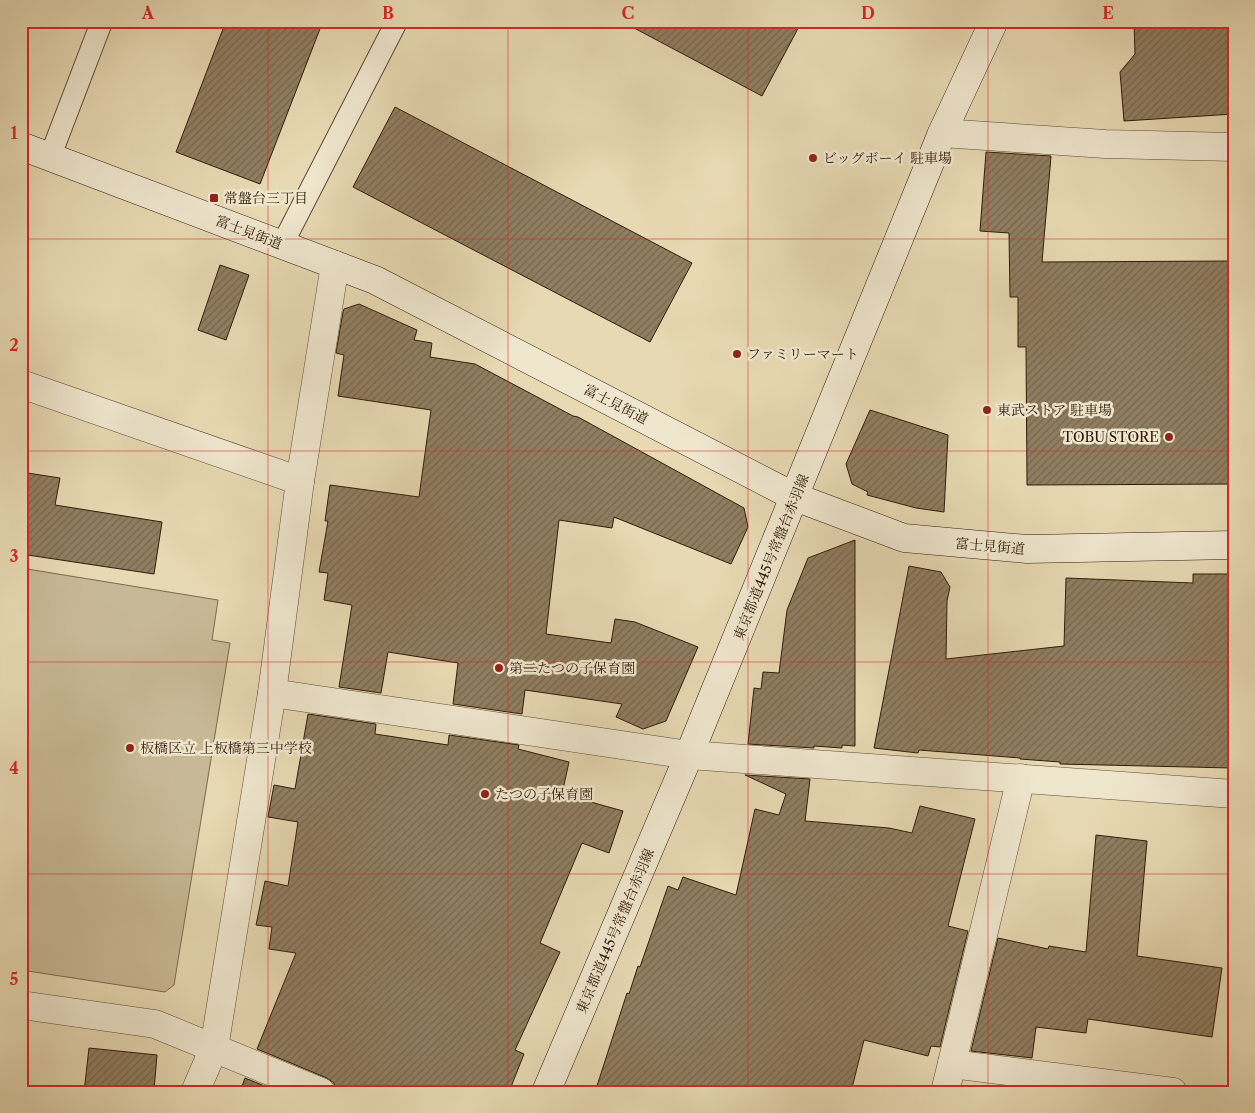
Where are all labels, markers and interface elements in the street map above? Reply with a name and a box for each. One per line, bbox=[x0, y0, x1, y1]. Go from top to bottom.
text: A bbox=[141, 3, 155, 23]
text: B bbox=[382, 3, 394, 23]
text: C bbox=[622, 3, 634, 23]
text: D bbox=[861, 3, 875, 23]
text: E bbox=[1102, 3, 1114, 23]
text: 1 bbox=[10, 123, 18, 143]
place label: ビッグボーイ 駐車場 bbox=[823, 149, 952, 167]
marker: ビッグボーイ 駐車場 bbox=[807, 152, 819, 164]
place label: 常盤台三丁目 bbox=[224, 189, 308, 207]
marker: 常盤台三丁目 bbox=[208, 192, 220, 204]
street label: 富士見街道 bbox=[213, 211, 285, 253]
text: 2 bbox=[9, 335, 19, 355]
place label: ファミリーマート bbox=[747, 345, 859, 363]
marker: ファミリーマート bbox=[731, 348, 743, 360]
street label: 富士見街道 bbox=[581, 380, 651, 428]
place label: 東武ストア 駐車場 bbox=[997, 401, 1112, 419]
marker: 東武ストア 駐車場 bbox=[981, 404, 993, 416]
place label: TOBU STORE bbox=[1063, 428, 1159, 446]
marker: TOBU STORE bbox=[1163, 431, 1175, 443]
street label: 東京都道445号常盤台赤羽線 bbox=[729, 471, 813, 643]
street label: 富士見街道 bbox=[954, 534, 1026, 558]
text: 3 bbox=[9, 546, 19, 566]
place label: 第二たつの子保育園 bbox=[509, 659, 635, 677]
marker: 第二たつの子保育園 bbox=[493, 662, 505, 674]
place label: 板橋区立 上板橋第三中学校 bbox=[140, 739, 312, 757]
marker: 板橋区立 上板橋第三中学校 bbox=[124, 742, 136, 754]
text: 4 bbox=[9, 758, 19, 778]
place label: たつの子保育園 bbox=[495, 785, 593, 803]
marker: たつの子保育園 bbox=[479, 788, 491, 800]
street label: 東京都道445号常盤台赤羽線 bbox=[572, 846, 658, 1016]
text: 5 bbox=[10, 969, 19, 989]

